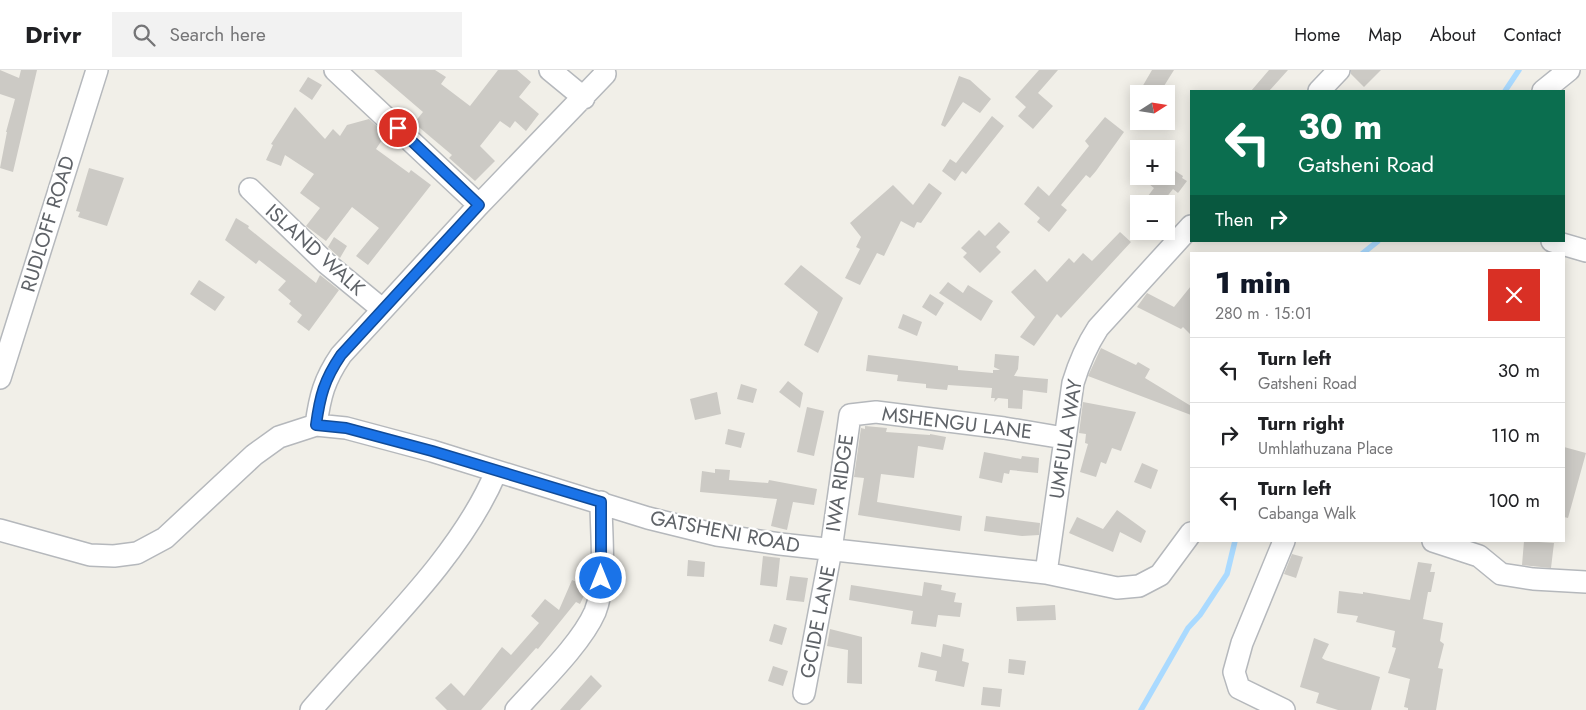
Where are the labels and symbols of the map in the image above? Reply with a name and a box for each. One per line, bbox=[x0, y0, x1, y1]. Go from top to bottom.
north arrow bbox=[1130, 85, 1175, 130]
pin bbox=[377, 107, 419, 149]
street label: RUDLOFF ROAD bbox=[14, 152, 82, 296]
street label: ISLAND WALK bbox=[259, 197, 372, 303]
street label: UMFULA WAY bbox=[1042, 376, 1090, 501]
street label: MSHENGU LANE bbox=[880, 399, 1034, 447]
street label: IWA RIDGE bbox=[819, 432, 861, 534]
street label: GATSHENI ROAD bbox=[648, 503, 802, 561]
position arrow bbox=[574, 551, 626, 603]
street label: GCIDE LANE bbox=[793, 563, 843, 681]

